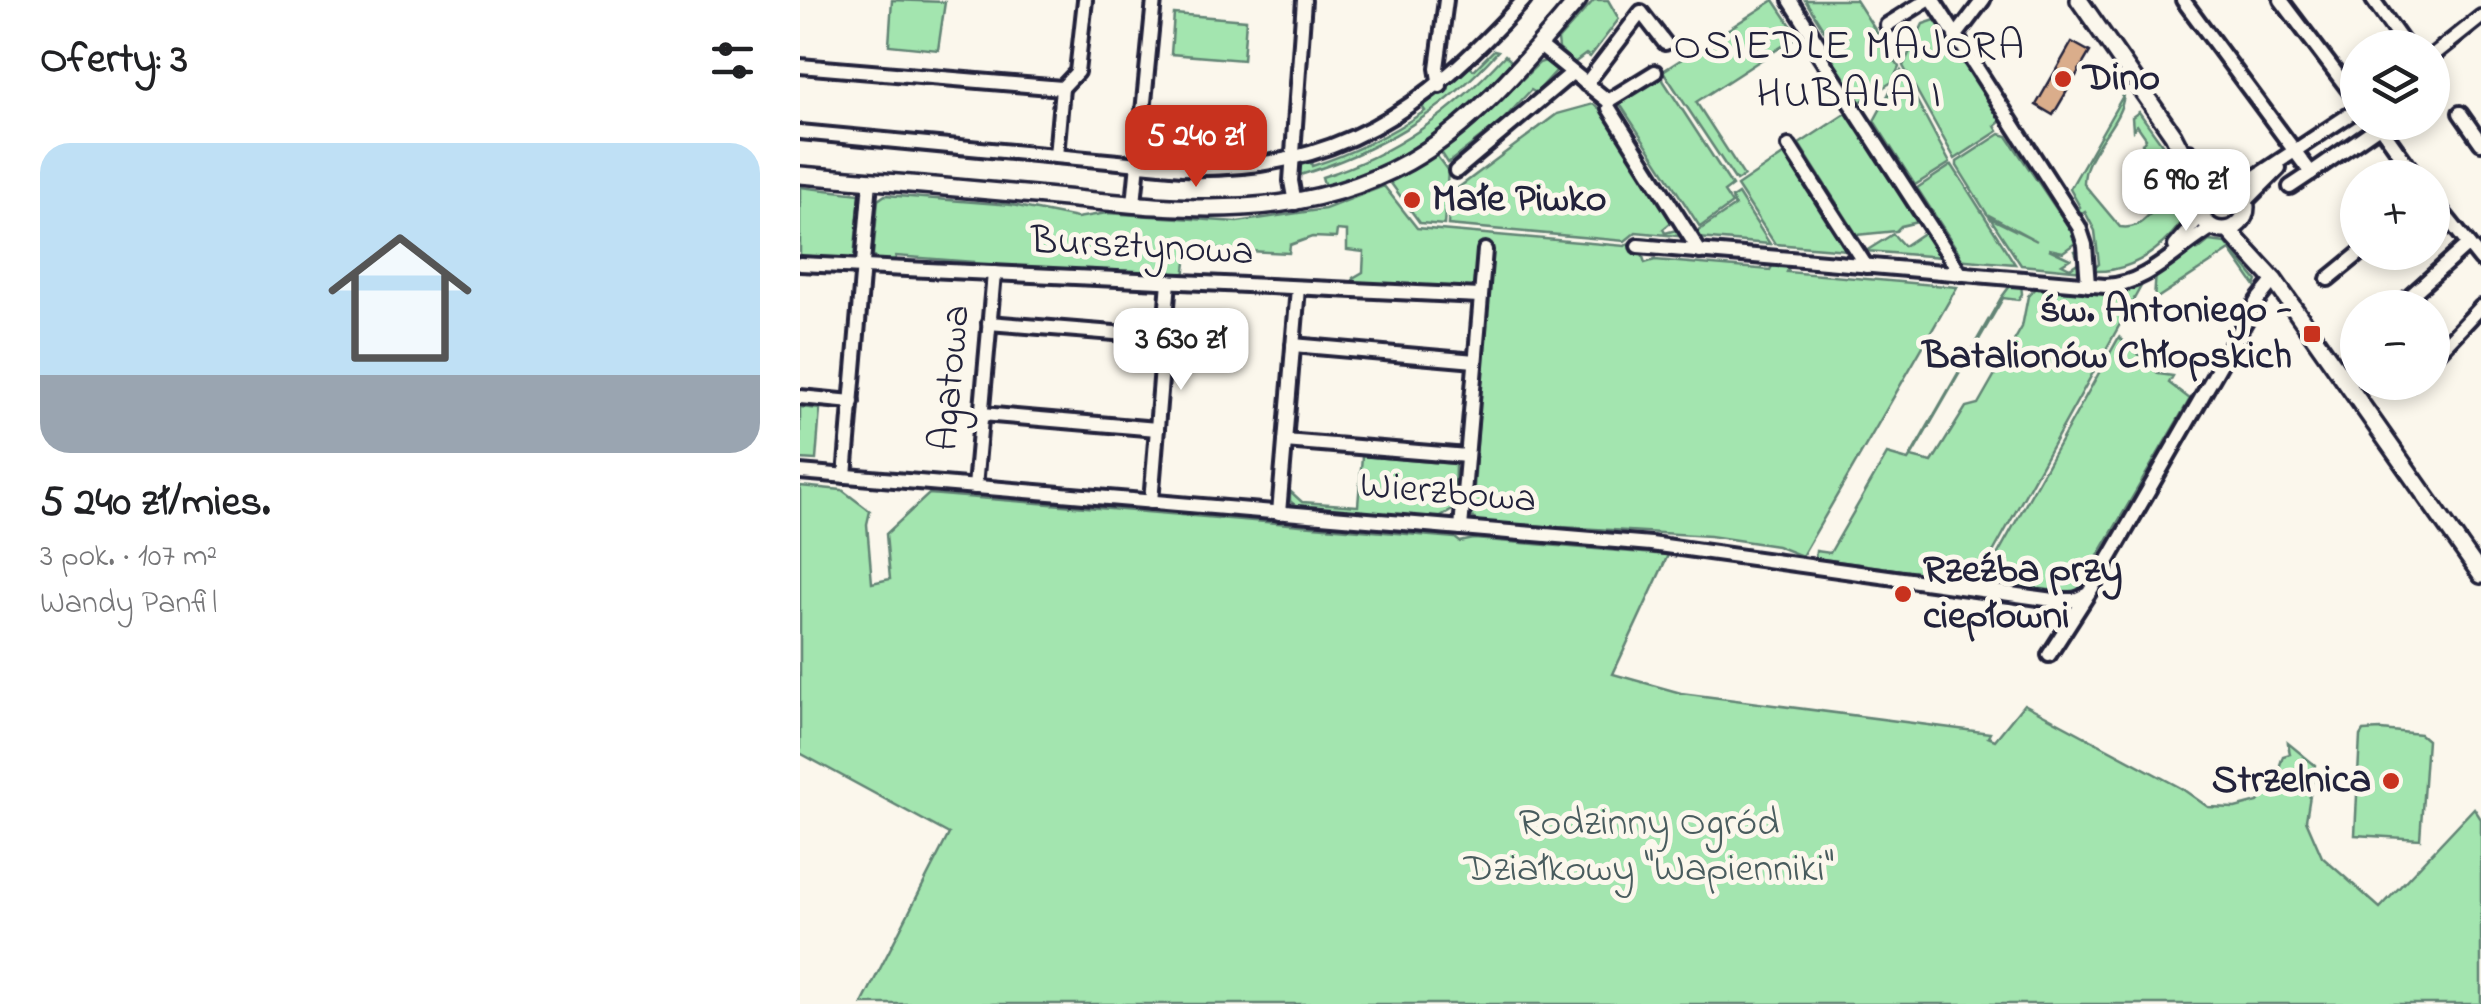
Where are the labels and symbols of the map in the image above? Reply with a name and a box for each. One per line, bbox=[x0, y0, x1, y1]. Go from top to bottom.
district label: OSIEDLE MAJORA HUBALA I bbox=[1673, 17, 2027, 126]
place label: Dino bbox=[2081, 50, 2160, 109]
marker: Dino bbox=[2052, 68, 2074, 90]
pin: 5 240 zł bbox=[1093, 105, 1299, 190]
pin: 6 990 zł bbox=[2083, 149, 2289, 234]
place label: Małe Piwko bbox=[1432, 171, 1607, 230]
marker: Małe Piwko bbox=[1401, 189, 1423, 211]
street label: Bursztynowa bbox=[1028, 213, 1255, 283]
place label: św. Antoniego - Batalionów Chłopskich bbox=[1921, 282, 2292, 387]
street label: Agatowa bbox=[916, 303, 988, 453]
pin: 3 630 zł bbox=[1078, 308, 1284, 393]
marker: św. Antoniego - Batalionów Chłopskich bbox=[2301, 323, 2323, 345]
street label: Wierzbowa bbox=[1357, 457, 1539, 531]
place label: Rzeźba przy ciepłowni bbox=[1923, 542, 2122, 647]
marker: Rzeźba przy ciepłowni bbox=[1892, 583, 1914, 605]
place label: Strzelnica bbox=[2212, 752, 2371, 811]
marker: Strzelnica bbox=[2380, 770, 2402, 792]
park label: Rodzinny Ogród Działkowy "Wapienniki" bbox=[1463, 795, 1834, 900]

